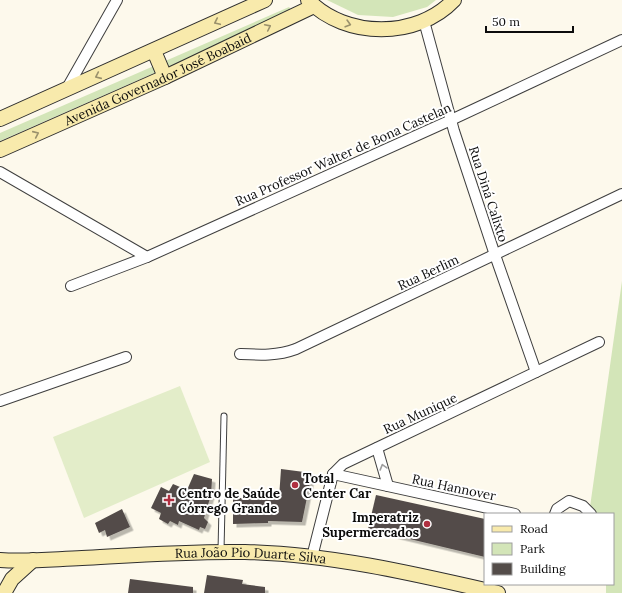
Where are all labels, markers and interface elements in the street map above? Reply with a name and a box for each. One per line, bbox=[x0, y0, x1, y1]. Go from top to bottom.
scale bar bbox=[486, 8, 573, 34]
text: 50 m bbox=[492, 14, 520, 29]
one-way arrow bbox=[213, 17, 221, 25]
one-way arrow bbox=[344, 19, 351, 28]
one-way arrow bbox=[264, 24, 272, 32]
street label: Avenida Governador José Boabaid bbox=[61, 29, 254, 130]
one-way arrow bbox=[95, 71, 102, 79]
street label: Rua Professor Walter de Bona Castelan bbox=[232, 99, 454, 210]
one-way arrow bbox=[31, 131, 39, 139]
street label: Rua Diná Calixto bbox=[465, 144, 512, 245]
street label: Rua Berlim bbox=[395, 251, 462, 294]
street label: Rua Munique bbox=[381, 389, 460, 438]
one-way arrow bbox=[379, 464, 388, 471]
place label: Total Center Car bbox=[303, 470, 372, 502]
street label: Rua Hannover bbox=[410, 470, 498, 505]
marker: Total Center Car bbox=[290, 480, 300, 490]
place label: Centro de Saúde Córrego Grande bbox=[178, 485, 280, 517]
marker: Centro de Saúde Córrego Grande bbox=[163, 494, 175, 506]
place label: Imperatriz Supermercados bbox=[322, 509, 419, 541]
legend bbox=[484, 513, 614, 585]
marker: Imperatriz Supermercados bbox=[422, 519, 432, 529]
text: Road bbox=[520, 521, 548, 536]
text: Park bbox=[520, 541, 546, 556]
street label: Rua João Pio Duarte Silva bbox=[175, 544, 328, 568]
text: Building bbox=[520, 561, 566, 576]

